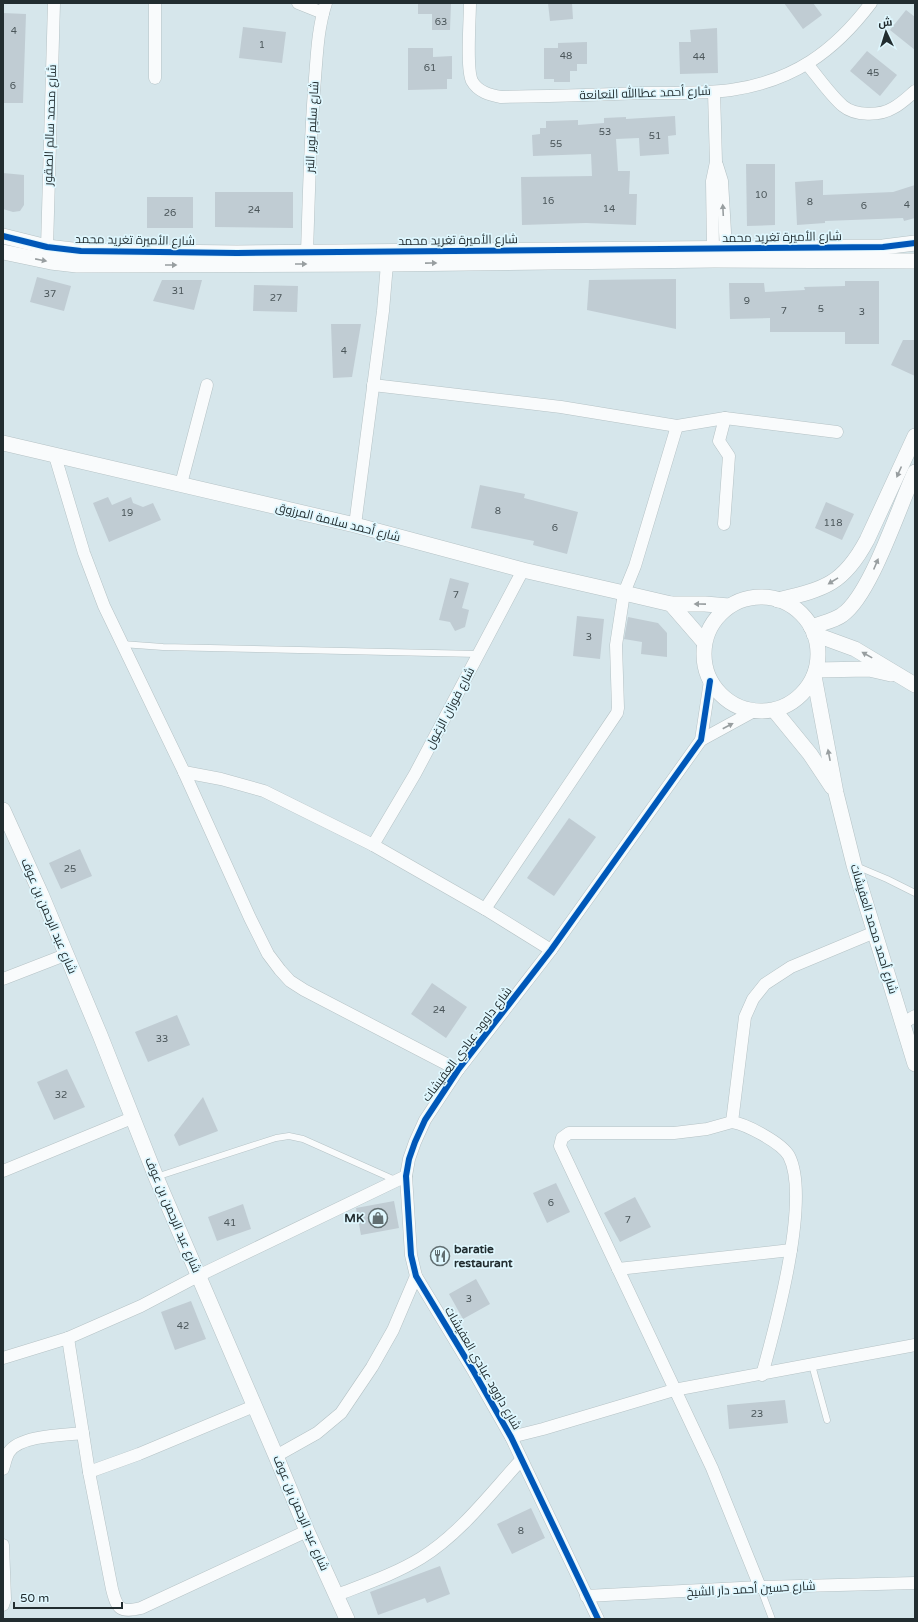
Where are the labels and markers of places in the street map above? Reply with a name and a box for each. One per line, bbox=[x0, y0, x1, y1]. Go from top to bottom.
shop icon: MK bbox=[367, 1207, 389, 1229]
place label: MK bbox=[344, 1211, 364, 1225]
place label: baratie restaurant bbox=[454, 1242, 513, 1270]
restaurant icon: baratie restaurant bbox=[429, 1245, 451, 1267]

